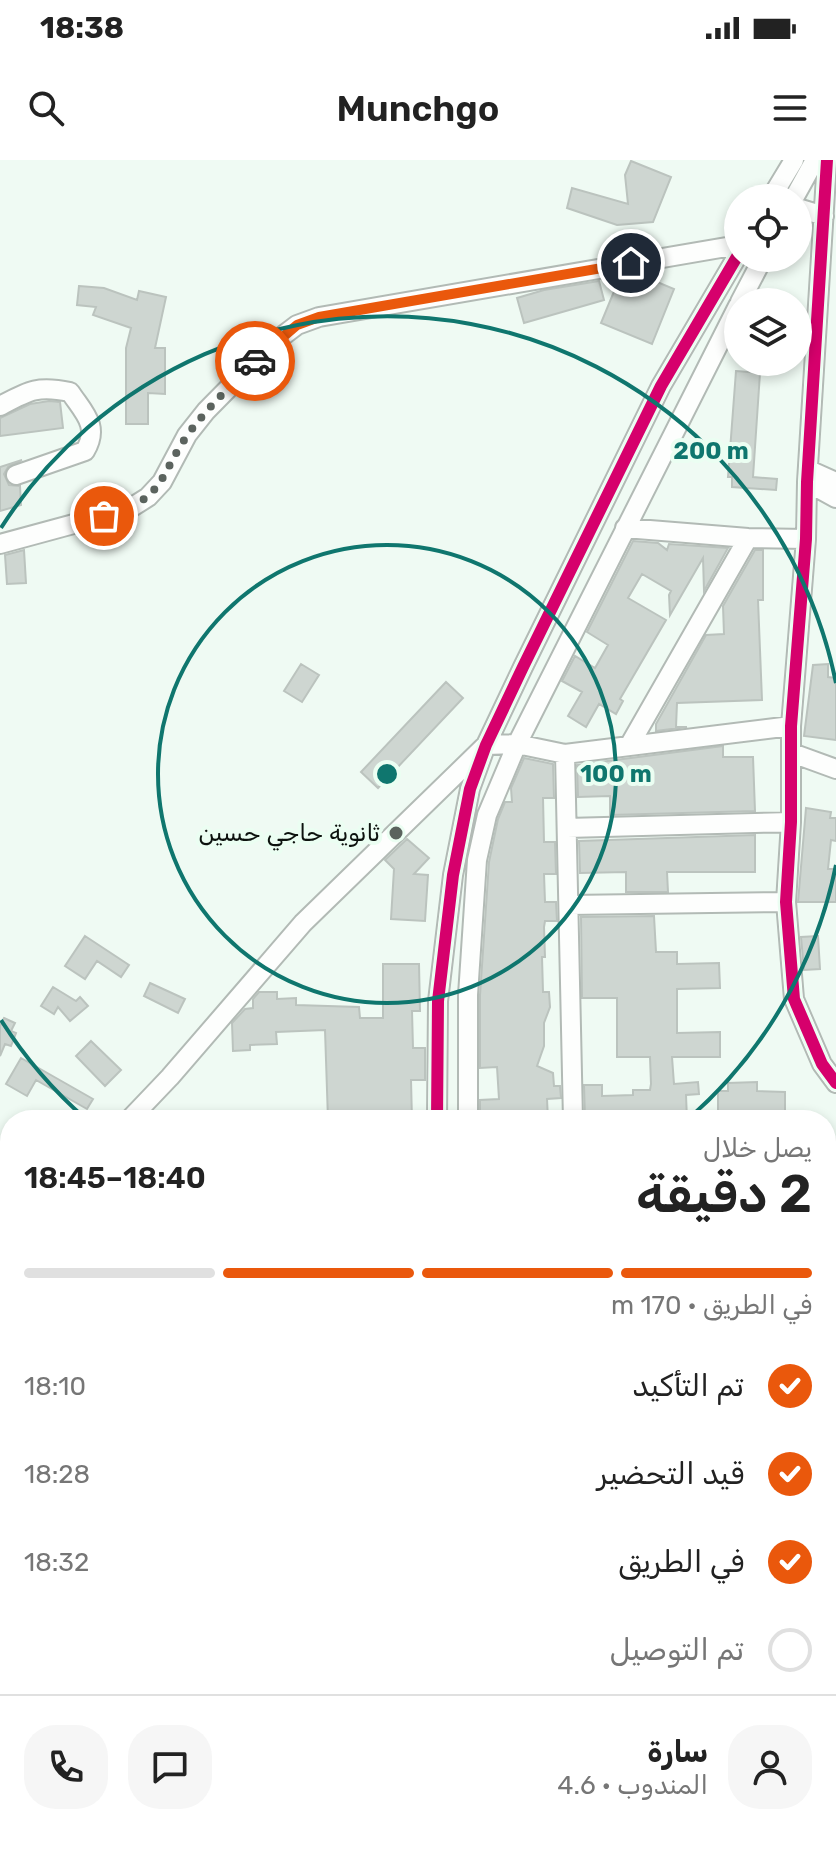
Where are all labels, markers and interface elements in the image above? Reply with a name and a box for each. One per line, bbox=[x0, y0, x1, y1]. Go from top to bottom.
text: 18:38 bbox=[40, 10, 124, 46]
icon: search bbox=[24, 86, 68, 130]
icon: menu bbox=[768, 86, 812, 130]
text: Munchgo bbox=[337, 87, 500, 130]
map controls bbox=[724, 184, 812, 376]
button: locate bbox=[724, 184, 812, 272]
pin bbox=[597, 229, 665, 297]
icon: home bbox=[609, 241, 653, 285]
button: layers bbox=[724, 288, 812, 376]
courier bbox=[215, 321, 295, 401]
icon: car bbox=[233, 339, 277, 383]
text: 200 m bbox=[673, 437, 749, 465]
pin bbox=[70, 482, 138, 550]
icon: bag bbox=[82, 494, 126, 538]
centre of rings bbox=[373, 760, 401, 788]
text: 100 m bbox=[580, 760, 652, 788]
place label: ثانوية حاجي حسين bbox=[199, 819, 380, 851]
marker: ثانوية حاجي حسين bbox=[387, 824, 405, 842]
text: يصل خلال bbox=[703, 1133, 812, 1164]
text: 18:40–18:45 bbox=[24, 1160, 206, 1196]
text: 2 دقيقة bbox=[636, 1163, 812, 1225]
text: في الطريق · 170 m bbox=[611, 1290, 812, 1321]
icon: check bbox=[768, 1364, 812, 1408]
text: تم التأكيد bbox=[632, 1368, 744, 1404]
text: 18:10 bbox=[24, 1371, 86, 1402]
icon: check bbox=[768, 1452, 812, 1496]
text: قيد التحضير bbox=[597, 1456, 744, 1492]
text: 18:28 bbox=[24, 1459, 90, 1490]
icon: check bbox=[768, 1540, 812, 1584]
text: في الطريق bbox=[618, 1544, 744, 1580]
text: 18:32 bbox=[24, 1547, 89, 1578]
text: تم التوصيل bbox=[609, 1632, 744, 1668]
button: phone bbox=[24, 1725, 108, 1809]
button: chat bbox=[128, 1725, 212, 1809]
button: person bbox=[728, 1725, 812, 1809]
text: سارة bbox=[647, 1734, 708, 1770]
text: المندوب · 4.6 bbox=[557, 1770, 708, 1801]

